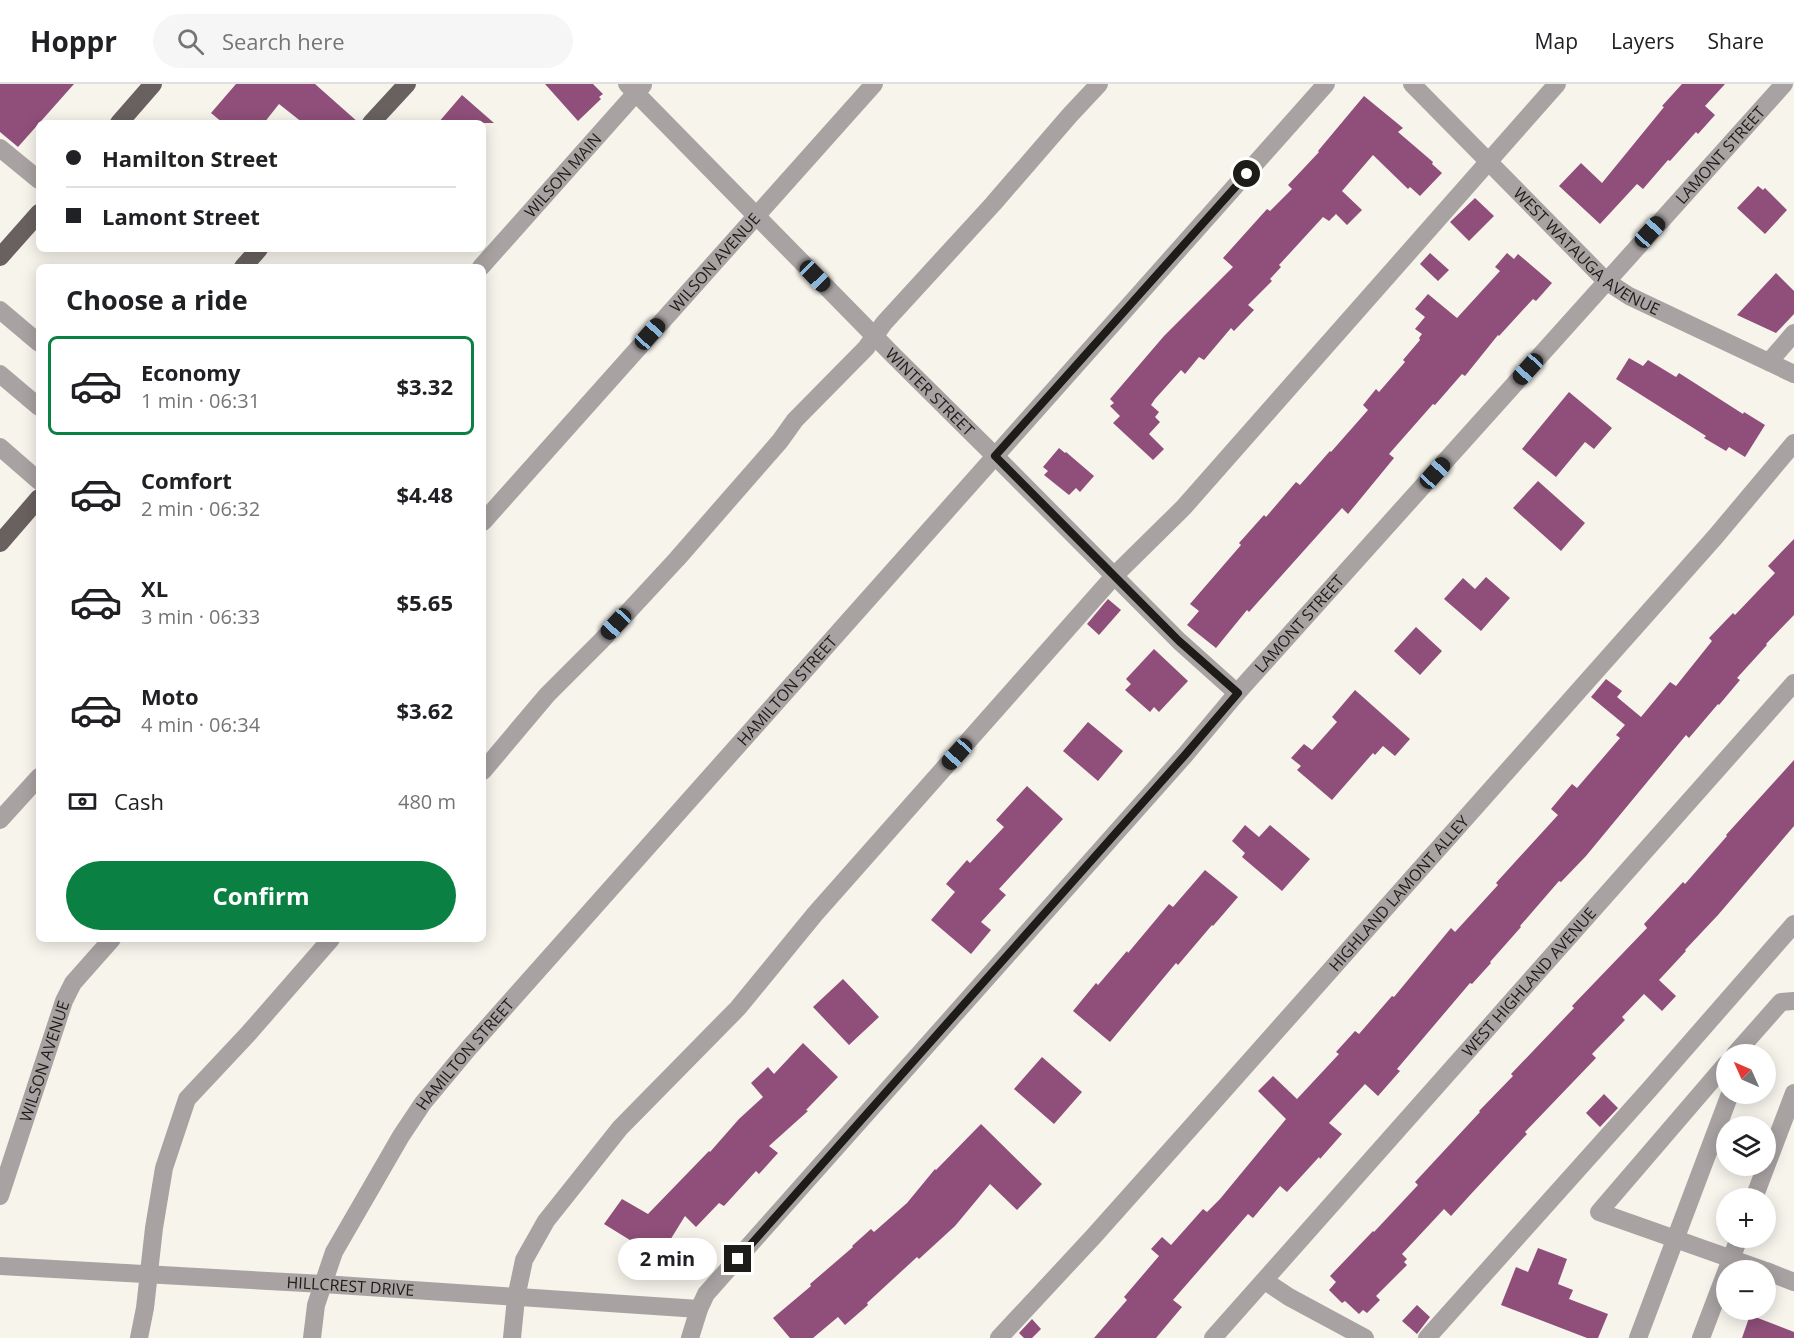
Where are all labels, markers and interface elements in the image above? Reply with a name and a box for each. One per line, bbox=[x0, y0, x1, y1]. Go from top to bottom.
search box bbox=[153, 14, 573, 68]
text: Hoppr bbox=[30, 22, 117, 60]
icon: search bbox=[174, 25, 207, 58]
text: Search here bbox=[222, 26, 345, 56]
text: Map bbox=[1535, 27, 1578, 55]
text: Layers bbox=[1611, 27, 1675, 55]
text: Share bbox=[1708, 27, 1764, 55]
street label: LAMONT STREET bbox=[1670, 101, 1770, 209]
street label: WILSON MAIN bbox=[519, 128, 606, 222]
text: Hamilton Street bbox=[102, 143, 278, 173]
route start bbox=[1233, 160, 1260, 187]
street label: WEST WATAUGA AVENUE bbox=[1509, 182, 1664, 320]
text: Lamont Street bbox=[102, 201, 260, 231]
street label: WILSON AVENUE bbox=[665, 208, 765, 317]
car bbox=[1631, 213, 1669, 251]
car bbox=[796, 257, 834, 295]
text: Choose a ride bbox=[66, 281, 248, 318]
car bbox=[631, 315, 669, 353]
street label: WINTER STREET bbox=[881, 343, 980, 441]
car bbox=[1509, 350, 1547, 388]
text: Economy bbox=[141, 357, 240, 387]
icon: car bbox=[69, 359, 123, 413]
text: $3.32 bbox=[396, 371, 453, 401]
text: 1 min · 06:31 bbox=[141, 387, 260, 414]
car bbox=[1416, 454, 1454, 492]
text: Comfort bbox=[141, 465, 232, 495]
icon: car bbox=[69, 467, 123, 521]
text: $4.48 bbox=[396, 479, 453, 509]
text: 2 min · 06:32 bbox=[141, 495, 260, 522]
street label: LAMONT STREET bbox=[1249, 570, 1349, 677]
text: XL bbox=[141, 573, 168, 603]
icon: car bbox=[69, 575, 123, 629]
text: $5.65 bbox=[396, 587, 453, 617]
text: 3 min · 06:33 bbox=[141, 603, 260, 630]
car bbox=[597, 605, 635, 643]
street label: HAMILTON STREET bbox=[732, 630, 842, 750]
text: Moto bbox=[141, 681, 199, 711]
icon: car bbox=[69, 683, 123, 737]
text: $3.62 bbox=[396, 695, 453, 725]
text: 4 min · 06:34 bbox=[141, 711, 260, 738]
car bbox=[938, 735, 976, 773]
icon: cash bbox=[66, 785, 99, 818]
text: Cash bbox=[114, 786, 164, 816]
text: 480 m bbox=[398, 788, 456, 815]
street label: HIGHLAND LAMONT ALLEY bbox=[1324, 811, 1474, 976]
button: Confirm bbox=[66, 861, 456, 930]
street label: WEST HIGHLAND AVENUE bbox=[1457, 903, 1601, 1061]
street label: HAMILTON STREET bbox=[410, 994, 519, 1114]
street label: WILSON AVENUE bbox=[14, 998, 74, 1124]
north arrow bbox=[1716, 1044, 1776, 1104]
map controls bbox=[1716, 1044, 1776, 1320]
button: layers bbox=[1716, 1116, 1776, 1176]
button: + bbox=[1716, 1188, 1776, 1248]
callout: 2 min bbox=[618, 1238, 717, 1280]
text: 2 min bbox=[640, 1245, 695, 1272]
route end bbox=[724, 1245, 751, 1272]
button: − bbox=[1716, 1260, 1776, 1320]
street label: HILLCREST DRIVE bbox=[286, 1271, 415, 1301]

